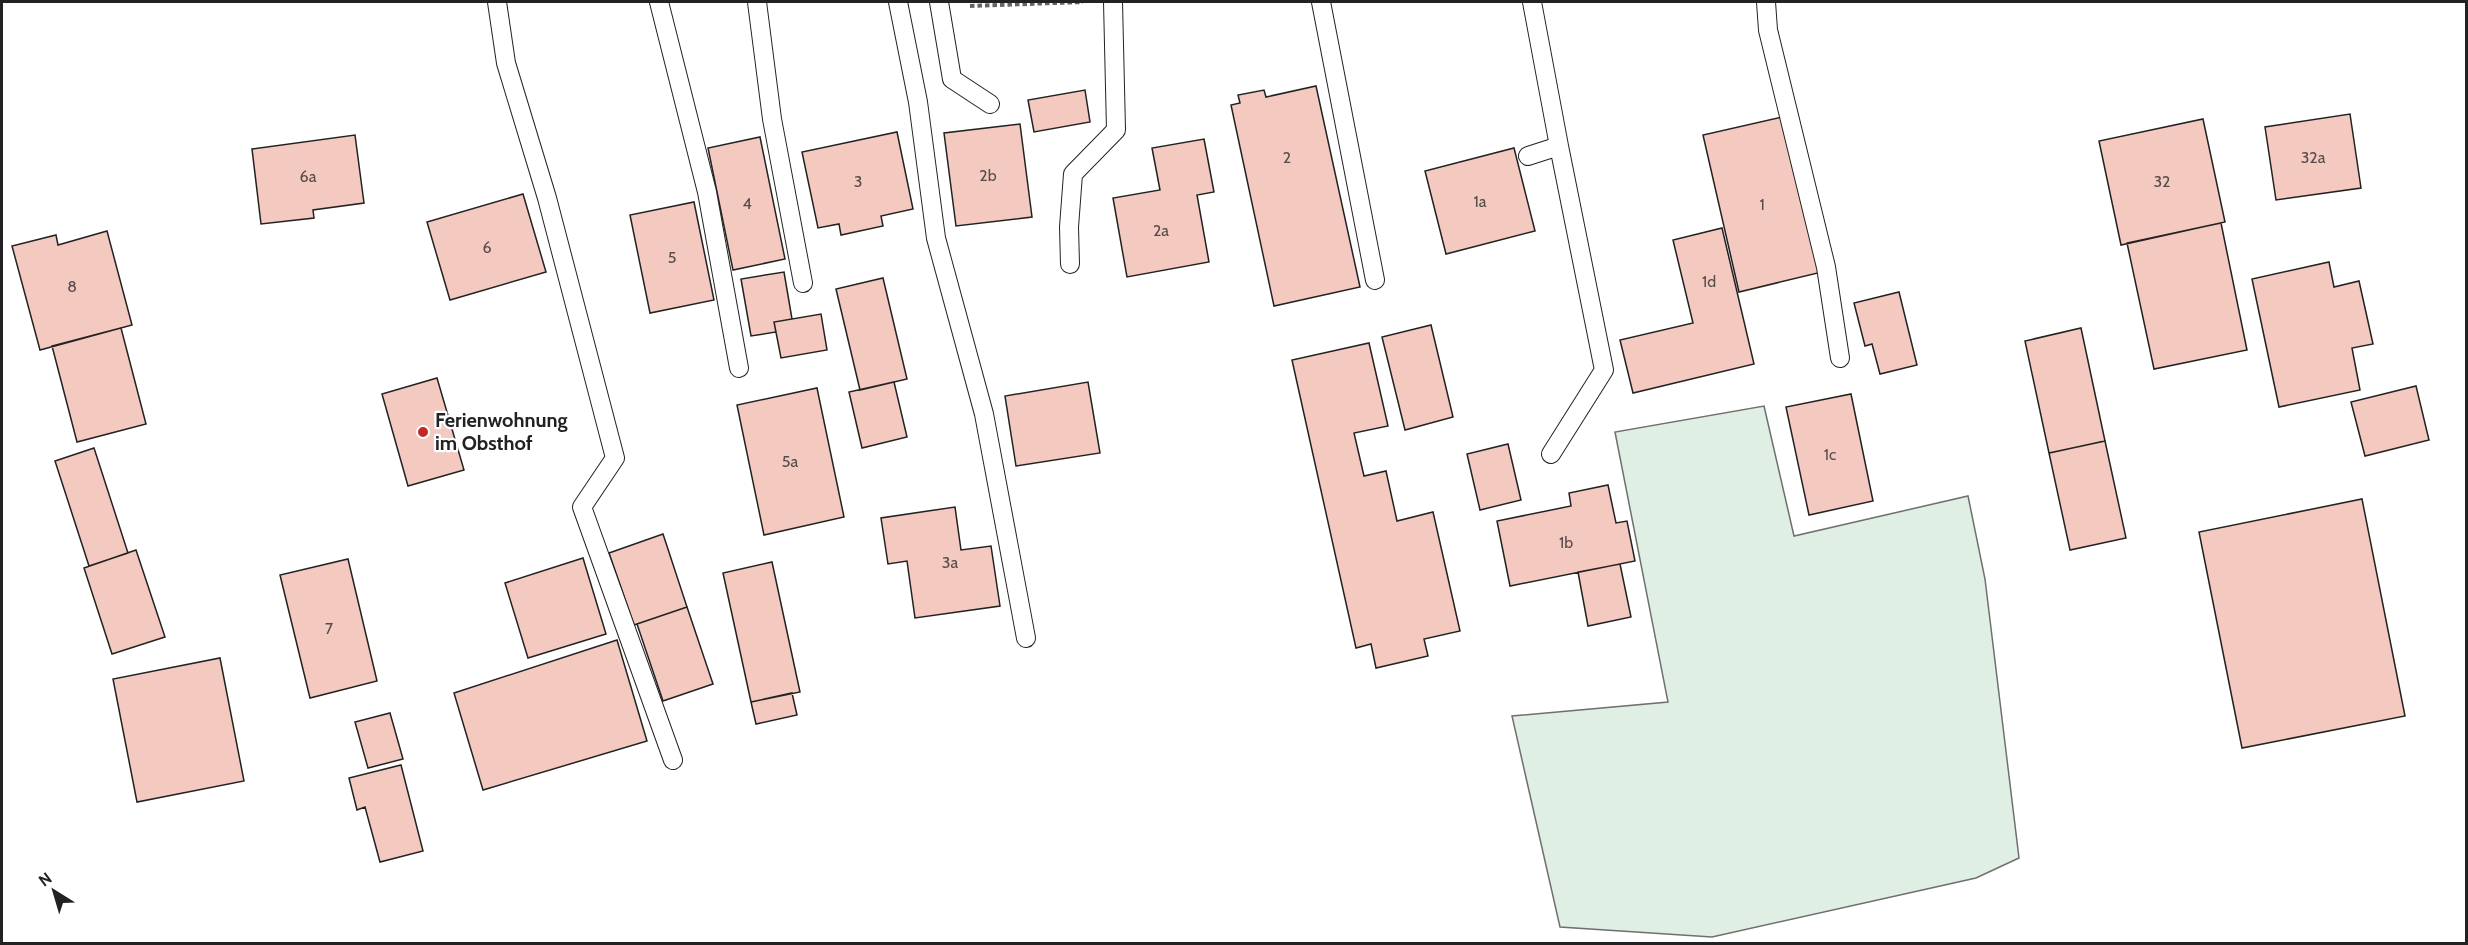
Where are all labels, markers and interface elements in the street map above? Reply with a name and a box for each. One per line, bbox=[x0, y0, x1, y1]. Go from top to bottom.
house number: 2 bbox=[1283, 148, 1291, 167]
house number: 32a bbox=[2301, 148, 2326, 167]
house number: 2b bbox=[979, 166, 997, 185]
house number: 6a bbox=[300, 167, 317, 186]
house number: 3 bbox=[854, 172, 862, 191]
house number: 32 bbox=[2153, 172, 2171, 191]
house number: 1a bbox=[1474, 192, 1487, 211]
house number: 4 bbox=[742, 194, 752, 213]
house number: 1 bbox=[1759, 195, 1765, 214]
house number: 2a bbox=[1153, 221, 1169, 240]
house number: 6 bbox=[482, 238, 492, 257]
house number: 5 bbox=[668, 248, 676, 267]
house number: 1d bbox=[1702, 272, 1716, 291]
house number: 8 bbox=[67, 277, 77, 296]
place label: Ferienwohnung im Obsthof bbox=[435, 408, 568, 455]
marker: Ferienwohnung im Obsthof bbox=[416, 425, 430, 439]
house number: 1c bbox=[1824, 445, 1836, 464]
house number: 5a bbox=[782, 452, 798, 471]
house number: 1b bbox=[1559, 533, 1573, 552]
house number: 3a bbox=[942, 553, 958, 572]
house number: 7 bbox=[325, 619, 333, 638]
north arrow bbox=[24, 861, 84, 921]
text: N bbox=[35, 868, 56, 890]

